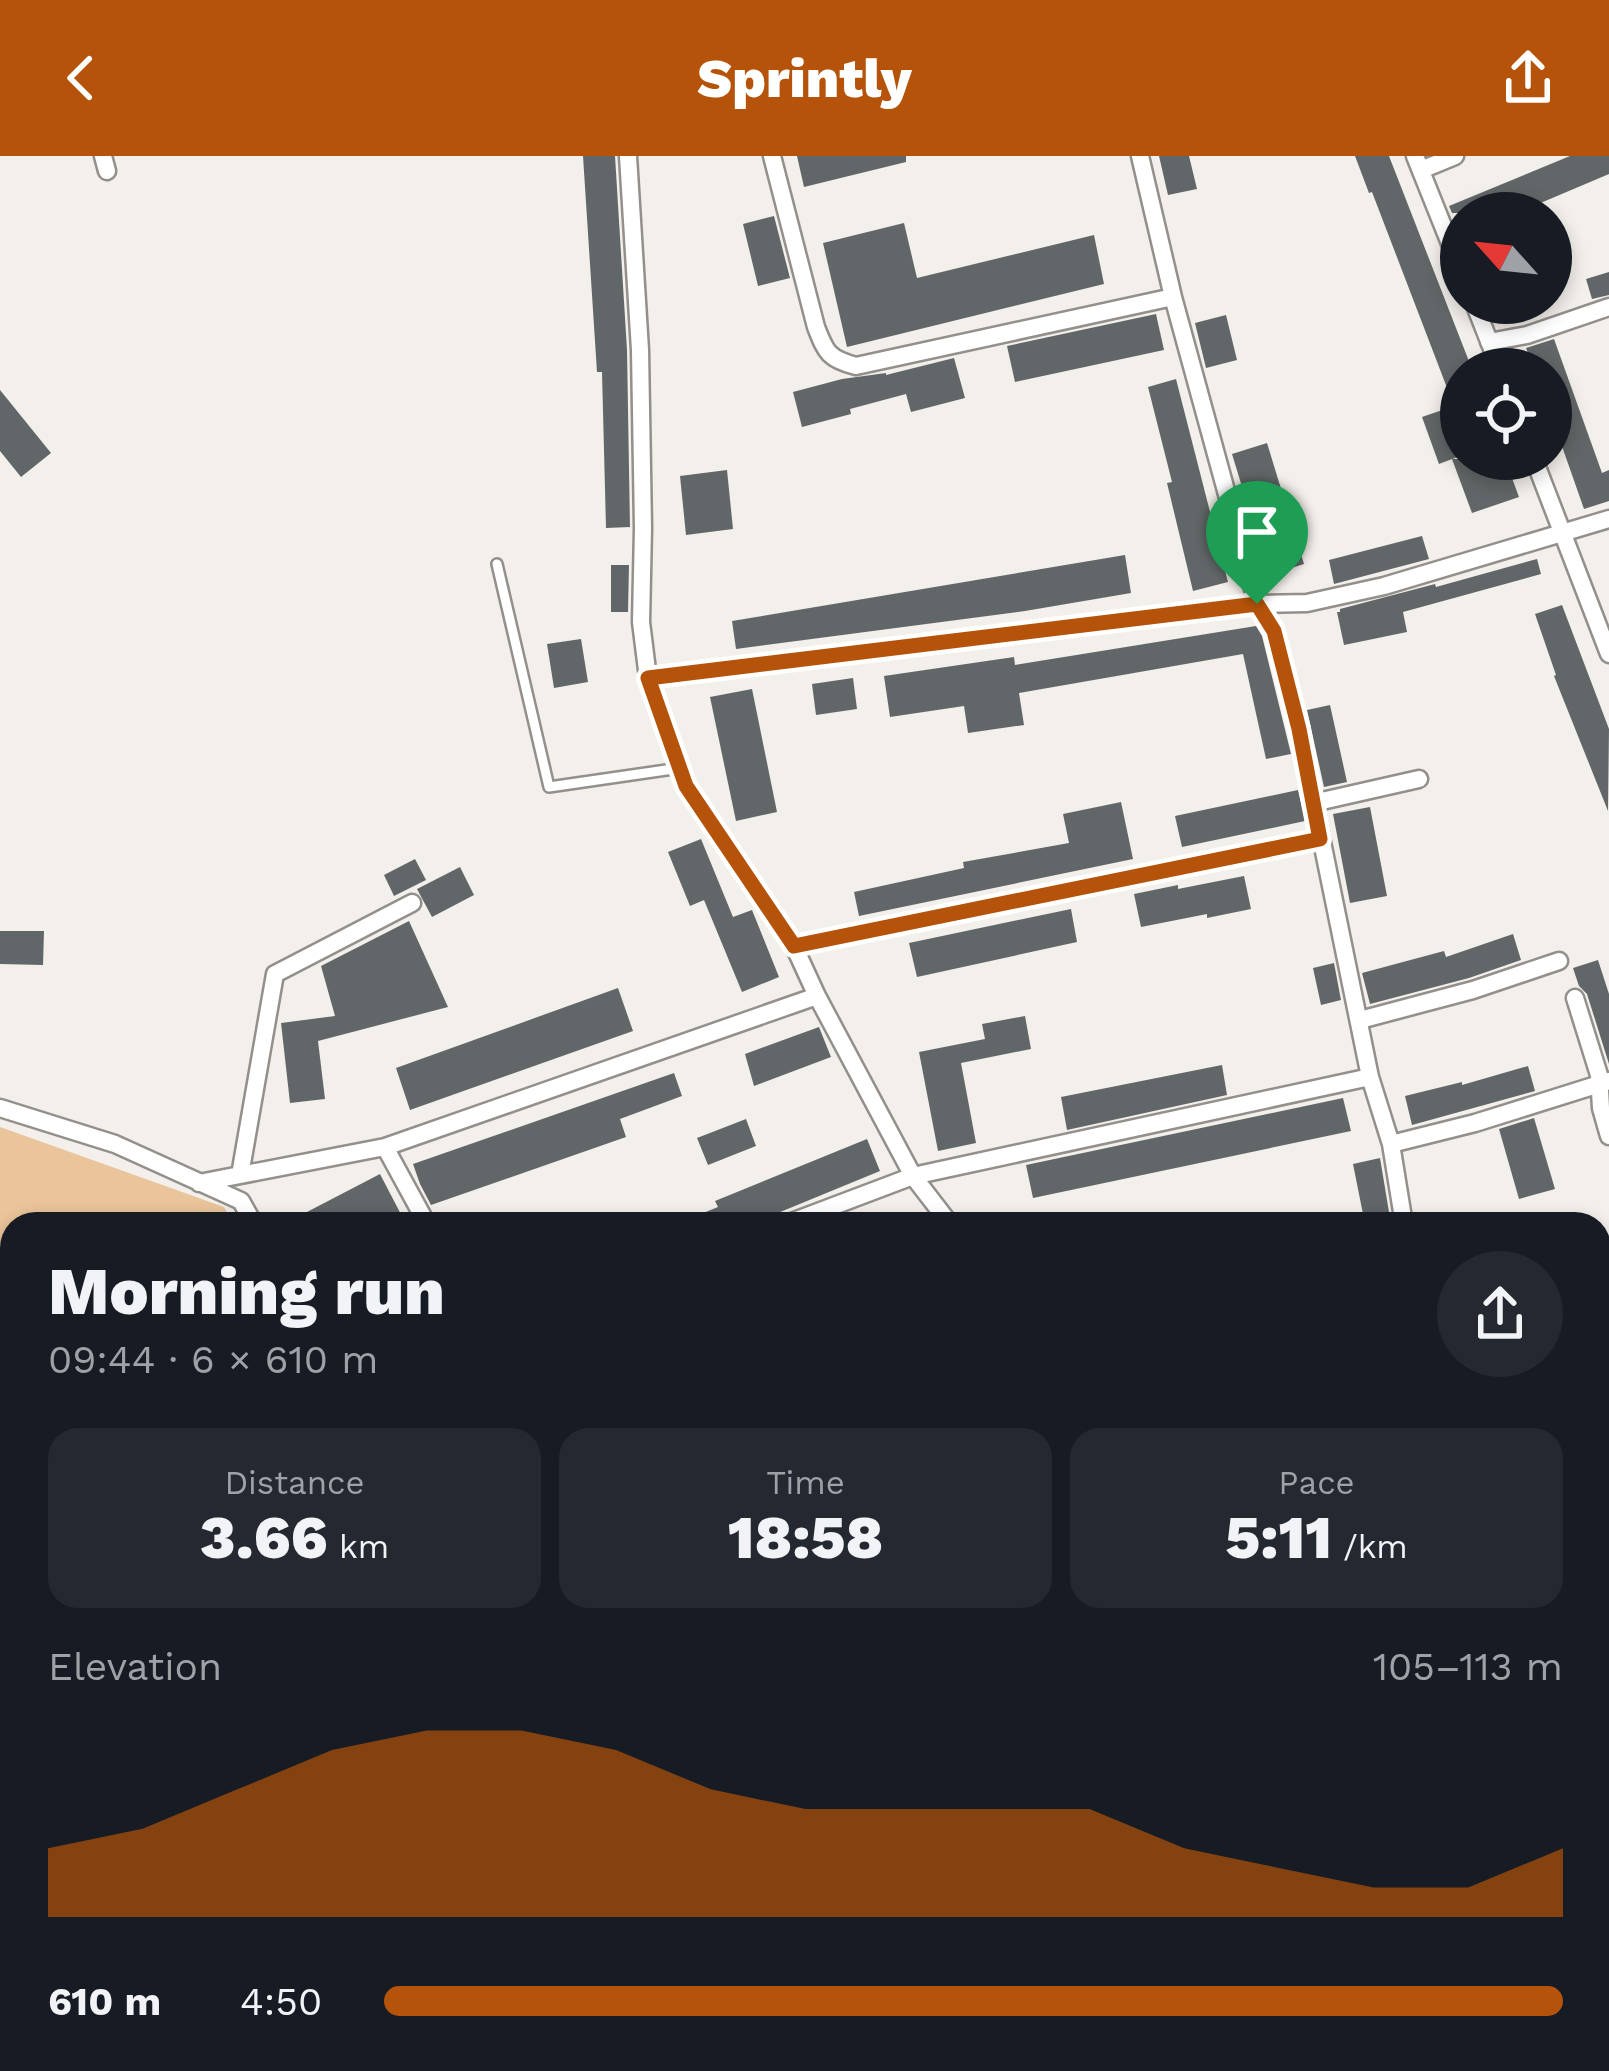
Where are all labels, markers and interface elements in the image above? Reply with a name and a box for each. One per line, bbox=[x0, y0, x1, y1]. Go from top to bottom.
icon: back bbox=[48, 45, 114, 111]
icon: share bbox=[1495, 45, 1561, 111]
text: Sprintly bbox=[697, 47, 912, 110]
north arrow bbox=[1440, 192, 1572, 324]
map controls bbox=[1440, 192, 1572, 480]
button: locate bbox=[1440, 348, 1572, 480]
pin bbox=[1206, 481, 1308, 604]
icon: arrive bbox=[1224, 499, 1290, 565]
button: share bbox=[1437, 1251, 1563, 1377]
text: Morning run bbox=[48, 1253, 445, 1330]
text: 09:44 · 6 × 610 m bbox=[48, 1337, 378, 1382]
text: Distance bbox=[224, 1463, 365, 1502]
text: Time bbox=[766, 1463, 845, 1502]
text: Pace bbox=[1278, 1463, 1355, 1502]
text: 3.66 bbox=[200, 1502, 328, 1573]
text: 18:58 bbox=[728, 1502, 883, 1573]
text: 5:11 bbox=[1225, 1502, 1332, 1573]
text: km bbox=[328, 1527, 389, 1566]
text: /km bbox=[1332, 1527, 1408, 1566]
text: Elevation bbox=[48, 1644, 222, 1689]
text: 105–113 m bbox=[1373, 1644, 1563, 1689]
text: 610 m bbox=[48, 1979, 161, 2024]
text: 4:50 bbox=[240, 1979, 322, 2024]

